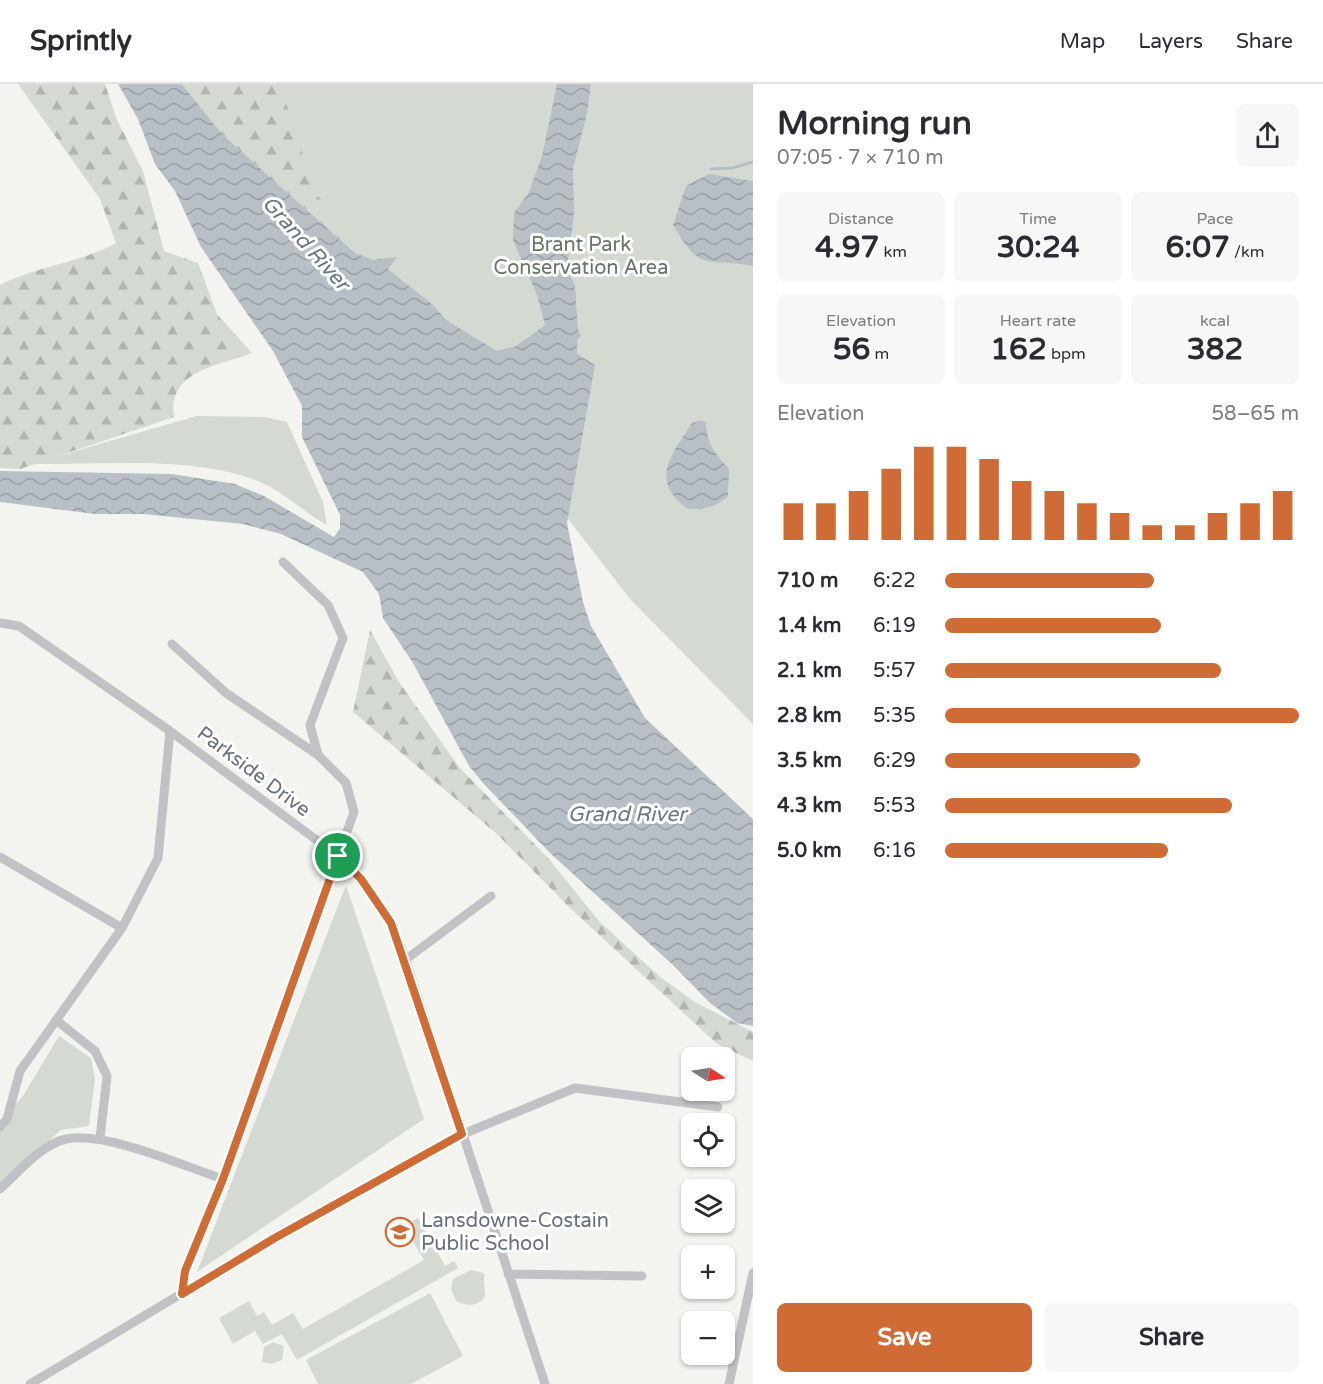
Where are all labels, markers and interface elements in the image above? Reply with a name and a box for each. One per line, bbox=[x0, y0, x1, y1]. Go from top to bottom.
text: Sprintly bbox=[30, 24, 132, 58]
text: Map bbox=[1060, 29, 1105, 54]
text: Layers bbox=[1138, 29, 1203, 54]
text: Share bbox=[1236, 29, 1293, 54]
text: Morning run bbox=[777, 104, 972, 143]
button: share bbox=[1236, 104, 1299, 167]
text: 07:05 · 7 × 710 m bbox=[777, 146, 944, 170]
water label: Grand River bbox=[257, 191, 356, 298]
text: Distance bbox=[828, 209, 894, 229]
text: Time bbox=[1019, 209, 1057, 229]
text: Pace bbox=[1197, 209, 1233, 229]
text: 4.97 bbox=[815, 229, 879, 266]
text: 30:24 bbox=[996, 229, 1080, 266]
text: 6:07 bbox=[1166, 229, 1230, 266]
park label: Brant Park Conservation Area bbox=[494, 233, 668, 280]
text: km bbox=[879, 242, 907, 262]
text: /km bbox=[1230, 242, 1264, 262]
text: Elevation bbox=[826, 311, 896, 331]
text: Heart rate bbox=[1000, 311, 1076, 331]
text: kcal bbox=[1200, 311, 1230, 331]
text: 56 bbox=[833, 331, 870, 368]
text: 162 bbox=[990, 331, 1047, 368]
text: 382 bbox=[1187, 331, 1243, 368]
text: m bbox=[870, 344, 889, 364]
text: bpm bbox=[1047, 344, 1086, 364]
text: Elevation bbox=[777, 402, 864, 426]
text: 58–65 m bbox=[1212, 402, 1299, 426]
text: 710 m bbox=[777, 569, 838, 593]
text: 6:22 bbox=[873, 569, 916, 593]
text: 1.4 km bbox=[777, 614, 841, 638]
text: 6:19 bbox=[873, 614, 916, 638]
text: 2.1 km bbox=[777, 659, 842, 683]
text: 5:57 bbox=[873, 659, 916, 683]
text: 2.8 km bbox=[777, 704, 842, 728]
text: 5:35 bbox=[873, 704, 916, 728]
street label: Parkside Drive bbox=[192, 721, 315, 822]
text: 3.5 km bbox=[777, 749, 842, 773]
text: 6:29 bbox=[873, 749, 916, 773]
text: 4.3 km bbox=[777, 794, 842, 818]
text: 5:53 bbox=[873, 794, 916, 818]
water label: Grand River bbox=[568, 802, 689, 827]
pin bbox=[312, 830, 363, 881]
icon: arrive bbox=[321, 839, 354, 872]
text: 5.0 km bbox=[777, 839, 842, 863]
text: 6:16 bbox=[873, 839, 916, 863]
north arrow bbox=[681, 1047, 735, 1101]
map controls bbox=[681, 1047, 735, 1365]
button: locate bbox=[681, 1113, 735, 1167]
button: layers bbox=[681, 1179, 735, 1233]
place label: Lansdowne-Costain Public School bbox=[421, 1209, 609, 1256]
school or university icon: Lansdowne-Costain Public School bbox=[384, 1216, 416, 1248]
button: + bbox=[681, 1245, 735, 1299]
button: Save bbox=[777, 1303, 1032, 1372]
button: Share bbox=[1044, 1303, 1299, 1372]
button: − bbox=[681, 1311, 735, 1365]

